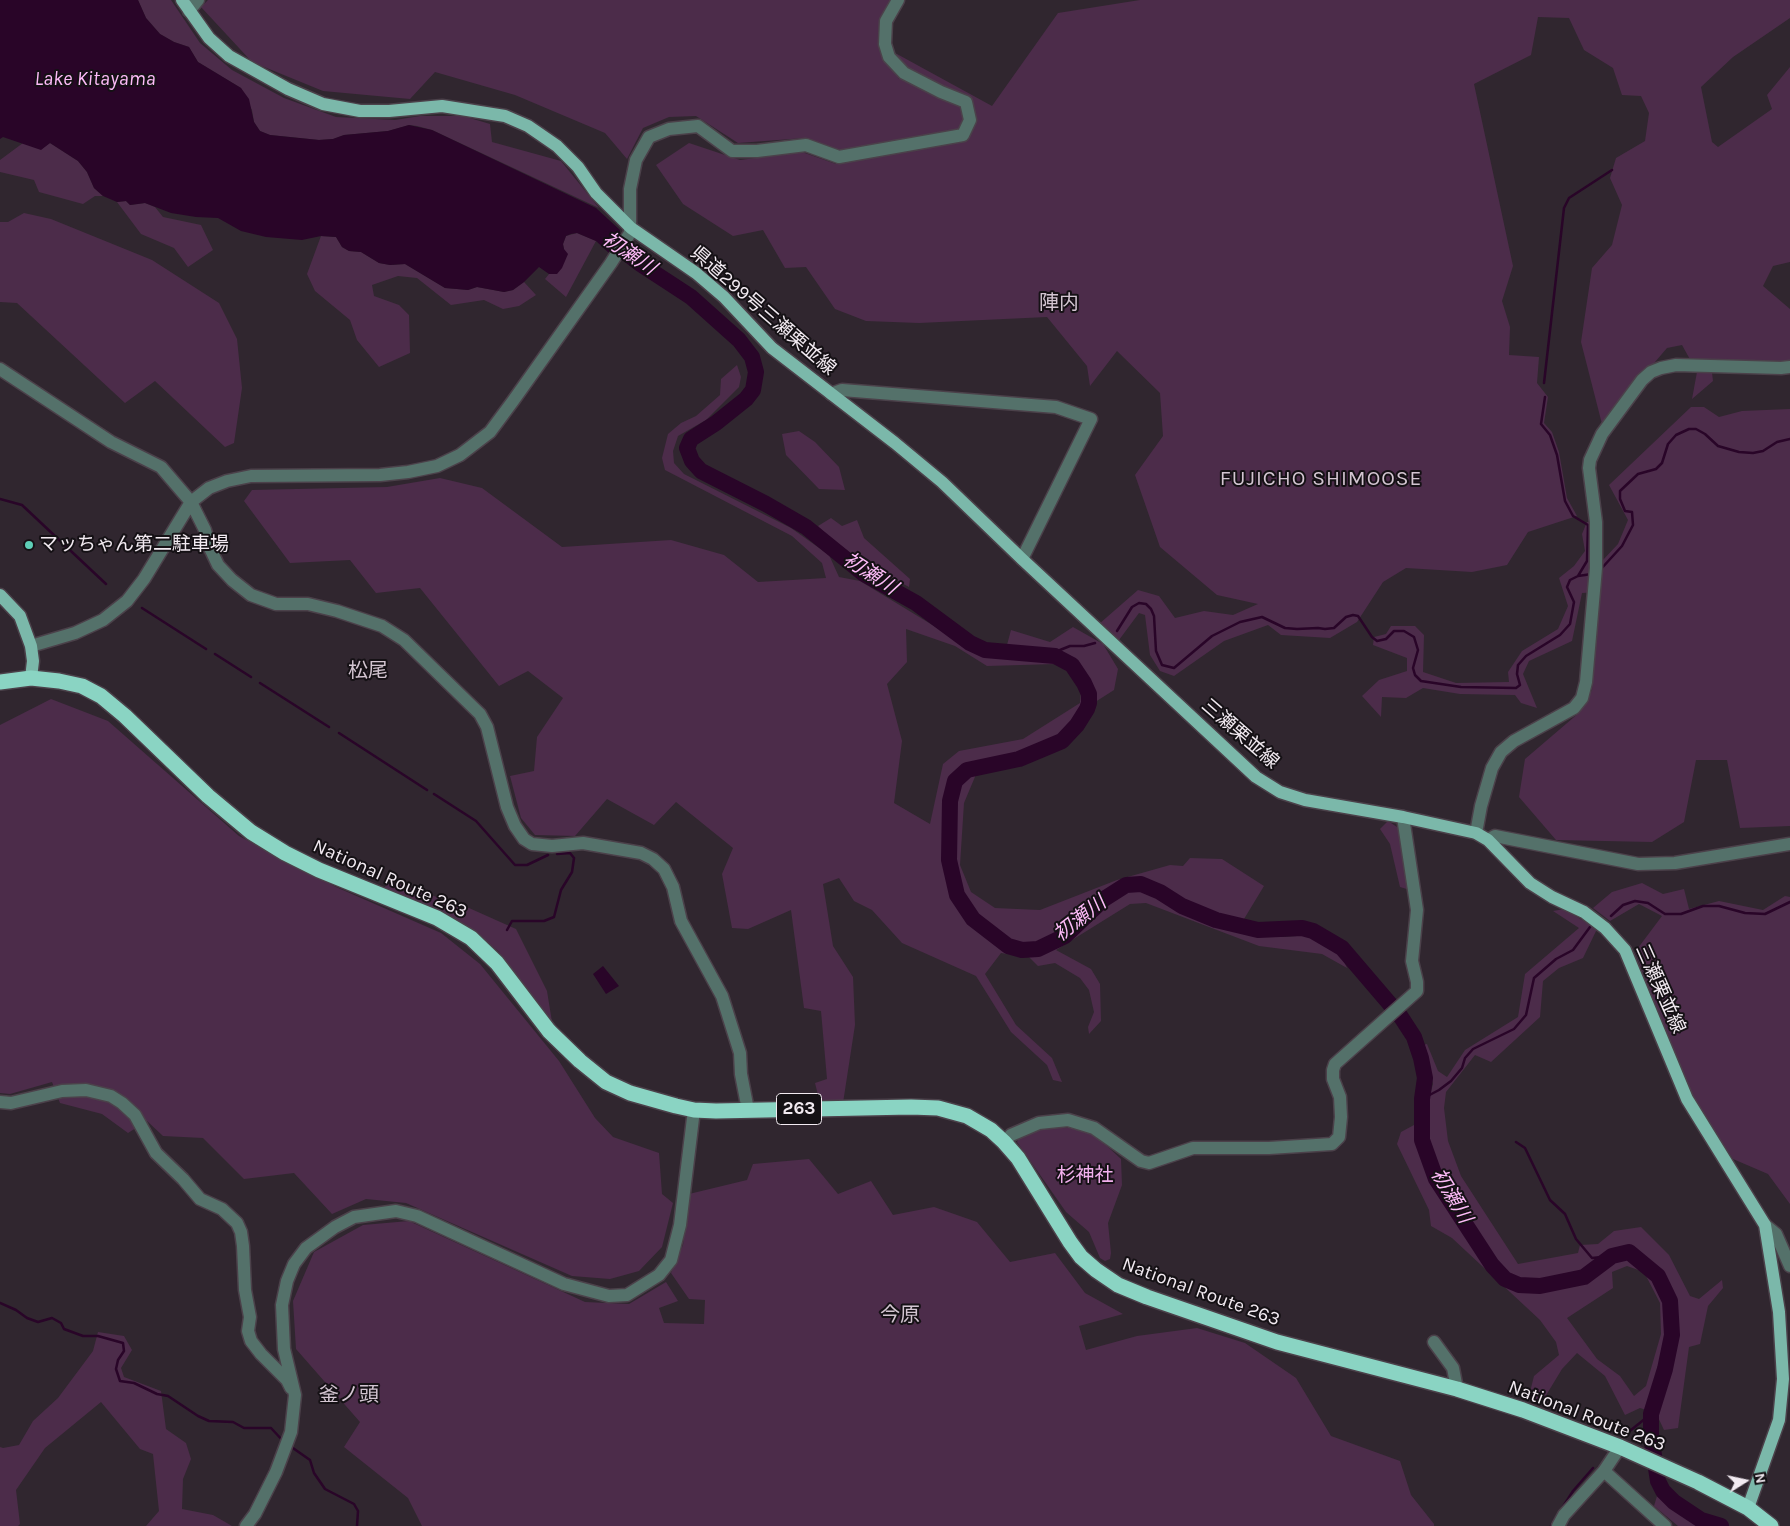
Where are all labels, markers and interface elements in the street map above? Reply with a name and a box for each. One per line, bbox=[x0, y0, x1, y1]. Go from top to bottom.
water label: Lake Kitayama bbox=[34, 67, 156, 91]
water label: 初瀬川 bbox=[597, 227, 661, 281]
street label: 県道299号三瀬栗並線 bbox=[686, 242, 840, 380]
district label: 陣内 bbox=[1039, 291, 1079, 315]
district label: FUJICHO SHIMOOSE bbox=[1218, 466, 1424, 492]
place label: マッちゃん第二駐車場 bbox=[39, 534, 229, 556]
marker: マッちゃん第二駐車場 bbox=[23, 539, 35, 551]
water label: 初瀬川 bbox=[838, 548, 902, 600]
district label: 松尾 bbox=[348, 659, 388, 683]
street label: 三瀬栗並線 bbox=[1197, 694, 1283, 774]
street label: National Route 263 bbox=[309, 835, 471, 923]
water label: 初瀬川 bbox=[1049, 891, 1111, 947]
street label: 三瀬栗並線 bbox=[1630, 941, 1690, 1037]
road number: 263 bbox=[776, 1094, 822, 1124]
water label: 初瀬川 bbox=[1425, 1164, 1477, 1228]
park label: 杉神社 bbox=[1057, 1165, 1113, 1187]
street label: National Route 263 bbox=[1119, 1253, 1283, 1331]
district label: 今原 bbox=[880, 1303, 920, 1327]
street label: National Route 263 bbox=[1505, 1376, 1669, 1456]
district label: 釜ノ頭 bbox=[319, 1383, 379, 1407]
north arrow bbox=[1720, 1456, 1770, 1506]
text: N bbox=[1751, 1472, 1770, 1485]

